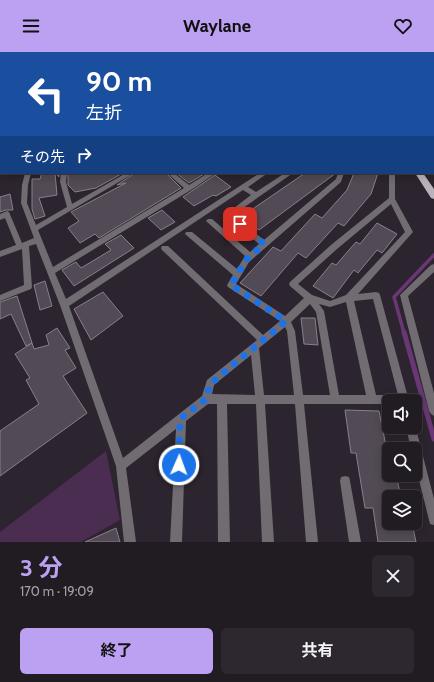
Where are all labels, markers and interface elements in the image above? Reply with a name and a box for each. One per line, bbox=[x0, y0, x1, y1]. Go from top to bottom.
icon: menu bbox=[20, 15, 42, 37]
text: Waylane bbox=[183, 15, 251, 37]
icon: heart bbox=[392, 15, 414, 37]
text: 90 m bbox=[86, 64, 152, 98]
icon: left bbox=[20, 68, 72, 120]
text: 左折 bbox=[86, 102, 122, 124]
icon: right bbox=[73, 144, 95, 166]
text: その先 bbox=[20, 148, 65, 166]
pin bbox=[223, 207, 257, 241]
icon: arrive bbox=[229, 213, 251, 235]
map controls bbox=[382, 394, 422, 530]
button: sound bbox=[382, 394, 422, 434]
button: search bbox=[382, 442, 422, 482]
position arrow bbox=[158, 444, 200, 486]
button: layers bbox=[382, 490, 422, 530]
text: 3 分 bbox=[20, 553, 62, 582]
button: close bbox=[372, 555, 414, 597]
text: 170 m · 19:09 bbox=[20, 583, 94, 599]
button: 終了 bbox=[20, 628, 213, 674]
button: 共有 bbox=[221, 628, 414, 674]

